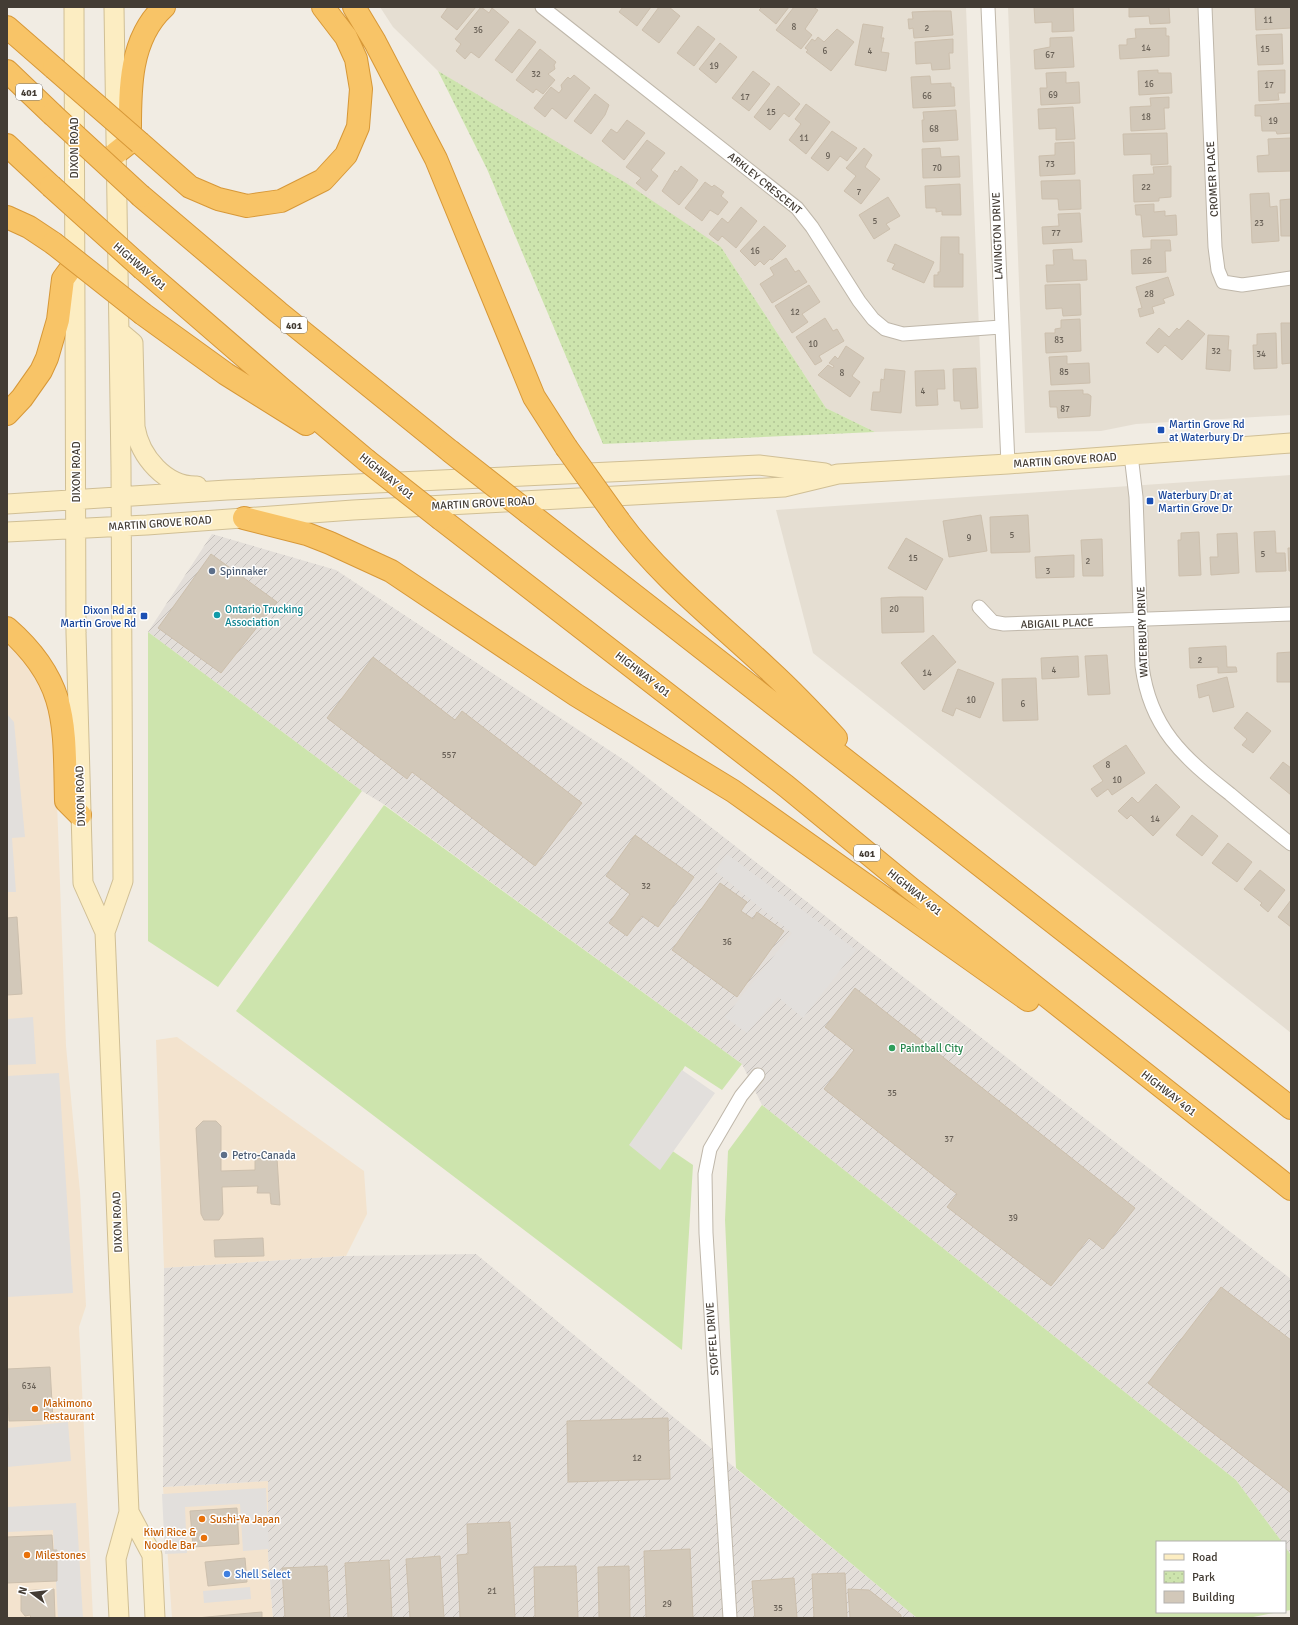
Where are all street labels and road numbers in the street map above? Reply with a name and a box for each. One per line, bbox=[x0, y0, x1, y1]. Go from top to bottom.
road number: 401 bbox=[16, 84, 42, 100]
street label: DIXON ROAD bbox=[68, 117, 81, 179]
street label: CROMER PLACE bbox=[1204, 141, 1221, 217]
street label: ARKLEY CRESCENT bbox=[725, 150, 805, 217]
street label: LAVINGTON DRIVE bbox=[989, 192, 1006, 280]
street label: HIGHWAY 401 bbox=[110, 240, 169, 293]
road number: 401 bbox=[281, 317, 307, 333]
street label: DIXON ROAD bbox=[70, 441, 83, 503]
street label: MARTIN GROVE ROAD bbox=[1013, 450, 1117, 471]
street label: HIGHWAY 401 bbox=[357, 451, 417, 502]
street label: MARTIN GROVE ROAD bbox=[431, 494, 535, 513]
street label: MARTIN GROVE ROAD bbox=[108, 513, 212, 534]
street label: WATERBURY DRIVE bbox=[1134, 586, 1151, 678]
street label: ABIGAIL PLACE bbox=[1020, 616, 1094, 631]
street label: HIGHWAY 401 bbox=[613, 649, 673, 700]
street label: DIXON ROAD bbox=[73, 765, 88, 827]
road number: 401 bbox=[854, 845, 880, 861]
street label: HIGHWAY 401 bbox=[885, 867, 945, 918]
street label: HIGHWAY 401 bbox=[1139, 1068, 1199, 1119]
street label: DIXON ROAD bbox=[110, 1191, 125, 1253]
street label: STOFFEL DRIVE bbox=[703, 1302, 722, 1376]

